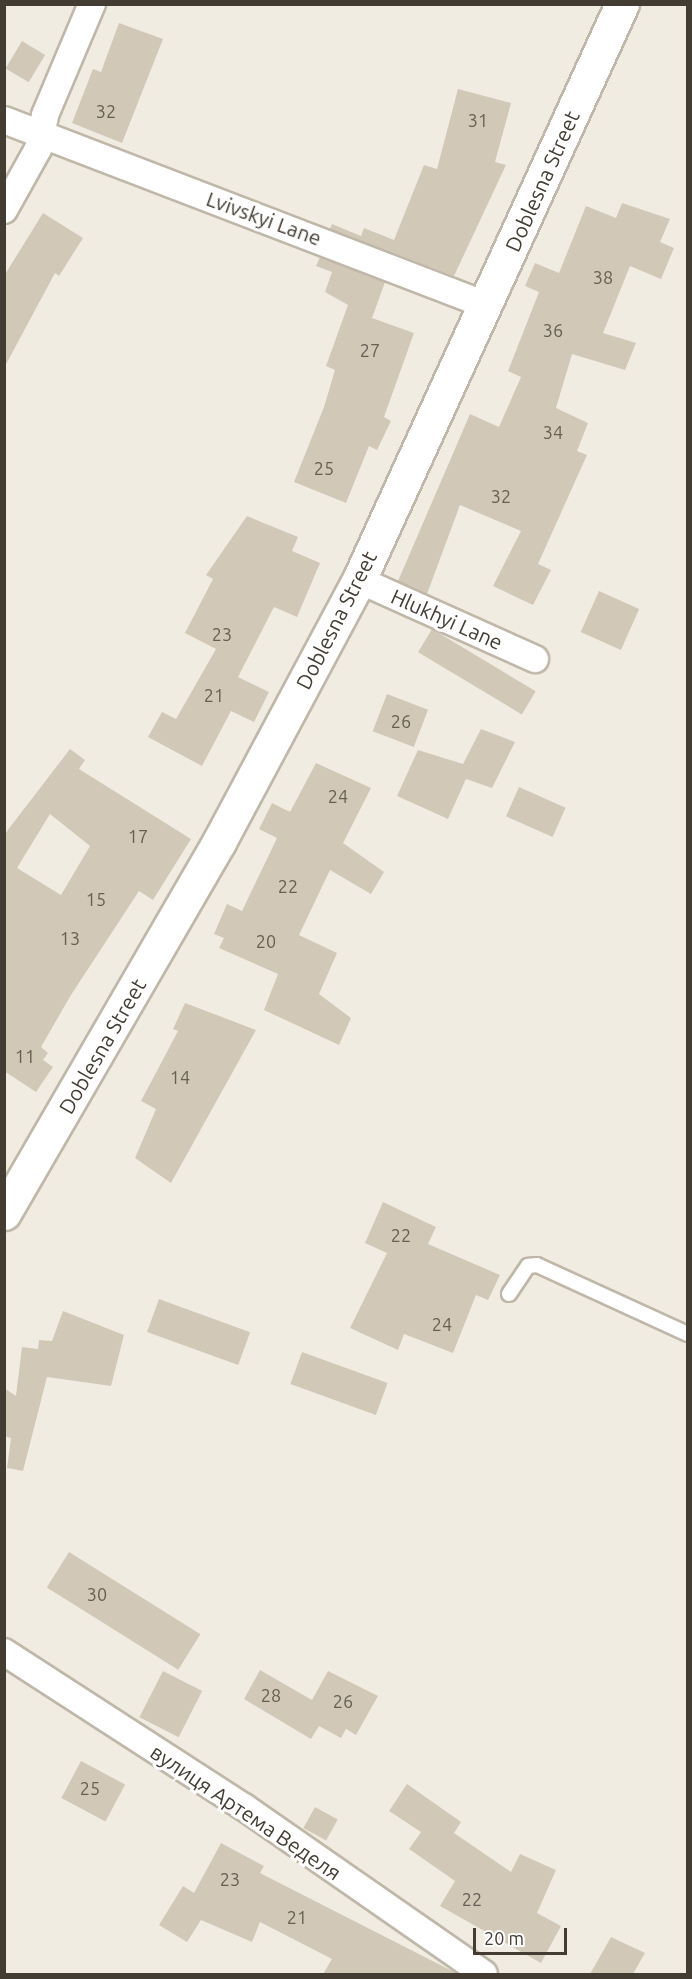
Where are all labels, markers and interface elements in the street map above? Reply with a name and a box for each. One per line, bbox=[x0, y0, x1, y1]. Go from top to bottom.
house number: 32 bbox=[96, 100, 116, 122]
street label: Doblesna Street bbox=[500, 107, 584, 255]
house number: 31 bbox=[468, 109, 488, 131]
street label: Lvivskyi Lane bbox=[203, 186, 325, 250]
house number: 38 bbox=[593, 266, 613, 288]
house number: 36 bbox=[543, 319, 563, 341]
house number: 27 bbox=[360, 339, 380, 361]
house number: 34 bbox=[543, 421, 563, 443]
house number: 25 bbox=[314, 457, 334, 479]
house number: 32 bbox=[491, 485, 511, 507]
street label: Doblesna Street bbox=[290, 547, 382, 693]
street label: Hlukhyi Lane bbox=[387, 583, 507, 655]
house number: 23 bbox=[212, 623, 232, 645]
house number: 21 bbox=[204, 684, 224, 706]
house number: 26 bbox=[391, 710, 411, 732]
house number: 24 bbox=[328, 785, 348, 807]
house number: 17 bbox=[128, 825, 148, 847]
house number: 22 bbox=[278, 875, 298, 897]
house number: 15 bbox=[86, 888, 106, 910]
house number: 13 bbox=[60, 927, 80, 949]
house number: 20 bbox=[256, 930, 276, 952]
street label: Doblesna Street bbox=[53, 974, 151, 1118]
house number: 11 bbox=[15, 1045, 35, 1067]
house number: 14 bbox=[170, 1066, 190, 1088]
house number: 22 bbox=[391, 1224, 411, 1246]
house number: 24 bbox=[432, 1313, 452, 1335]
house number: 30 bbox=[87, 1583, 107, 1605]
house number: 28 bbox=[261, 1684, 281, 1706]
house number: 26 bbox=[333, 1690, 353, 1712]
street label: вулиця Артема Веделя bbox=[146, 1739, 346, 1885]
house number: 25 bbox=[80, 1777, 100, 1799]
house number: 23 bbox=[220, 1868, 240, 1890]
house number: 22 bbox=[462, 1888, 482, 1910]
house number: 21 bbox=[287, 1906, 307, 1928]
scale bar bbox=[476, 1916, 570, 1954]
text: 20 m bbox=[484, 1928, 524, 1948]

